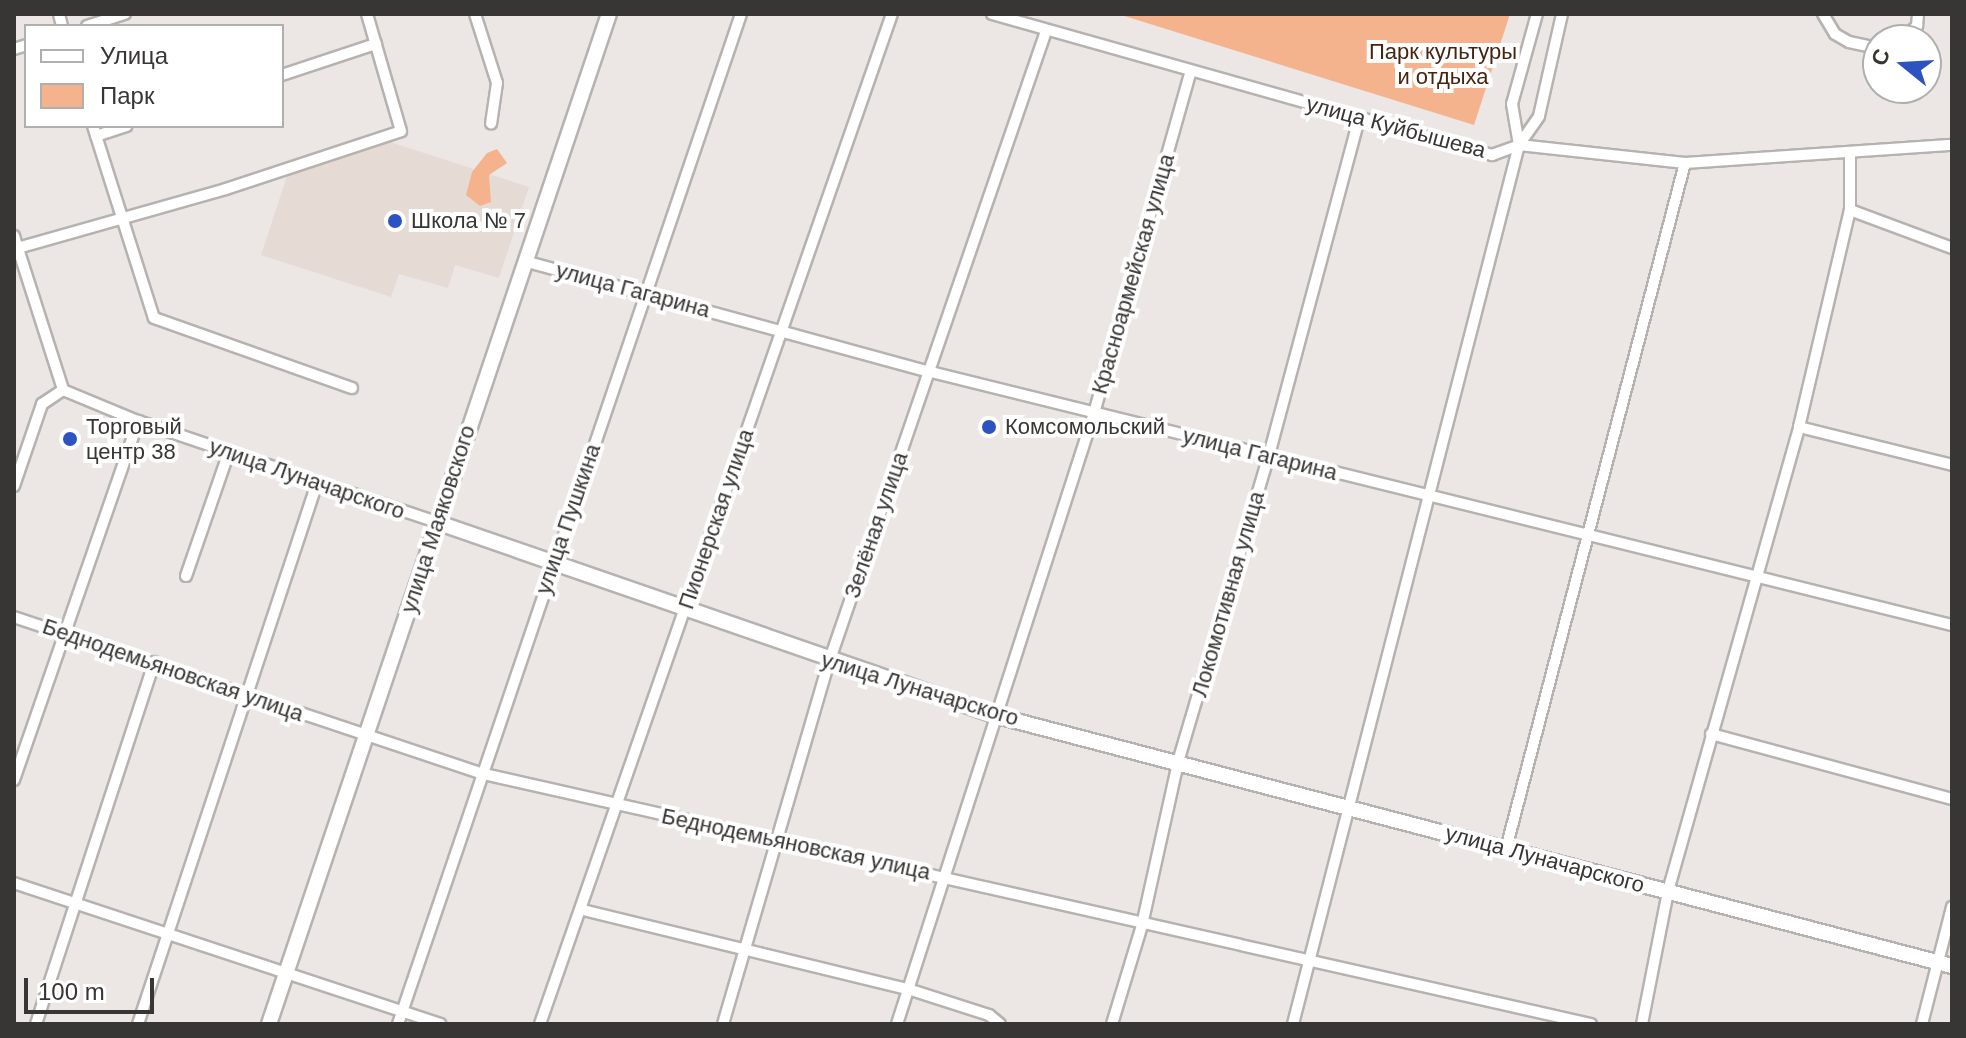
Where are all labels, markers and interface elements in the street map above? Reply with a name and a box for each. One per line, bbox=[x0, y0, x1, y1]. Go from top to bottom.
legend bbox=[24, 24, 284, 128]
north arrow bbox=[1862, 24, 1942, 104]
park label: Парк культуры и отдыха bbox=[1369, 38, 1517, 90]
text: Улица bbox=[100, 42, 168, 69]
text: С bbox=[1866, 46, 1895, 68]
text: Парк bbox=[100, 82, 154, 109]
street label: улица Куйбышева bbox=[1303, 90, 1489, 164]
street label: Красноармейская улица bbox=[1086, 151, 1180, 397]
place label: Школа № 7 bbox=[411, 208, 526, 234]
marker: Школа № 7 bbox=[386, 212, 404, 230]
street label: улица Гагарина bbox=[553, 257, 713, 323]
place label: Торговый центр 38 bbox=[86, 413, 182, 464]
place label: Комсомольский bbox=[1005, 414, 1165, 440]
marker: Комсомольский bbox=[980, 418, 998, 436]
street label: улица Маяковского bbox=[395, 422, 481, 616]
street label: улица Гагарина bbox=[1180, 422, 1340, 486]
street label: Пионерская улица bbox=[673, 425, 759, 613]
marker: Торговый центр 38 bbox=[61, 430, 79, 448]
street label: улица Луначарского bbox=[206, 433, 408, 525]
street label: улица Пушкина bbox=[530, 440, 606, 598]
street label: Зелёная улица bbox=[839, 448, 913, 602]
street label: Локомотивная улица bbox=[1186, 488, 1270, 700]
street label: Беднодемьяновская улица bbox=[39, 613, 307, 727]
street label: улица Луначарского bbox=[818, 646, 1022, 732]
street label: Беднодемьяновская улица bbox=[659, 803, 933, 885]
street label: улица Луначарского bbox=[1443, 820, 1647, 898]
scale bar bbox=[28, 962, 158, 1012]
text: 100 m bbox=[38, 978, 105, 1005]

